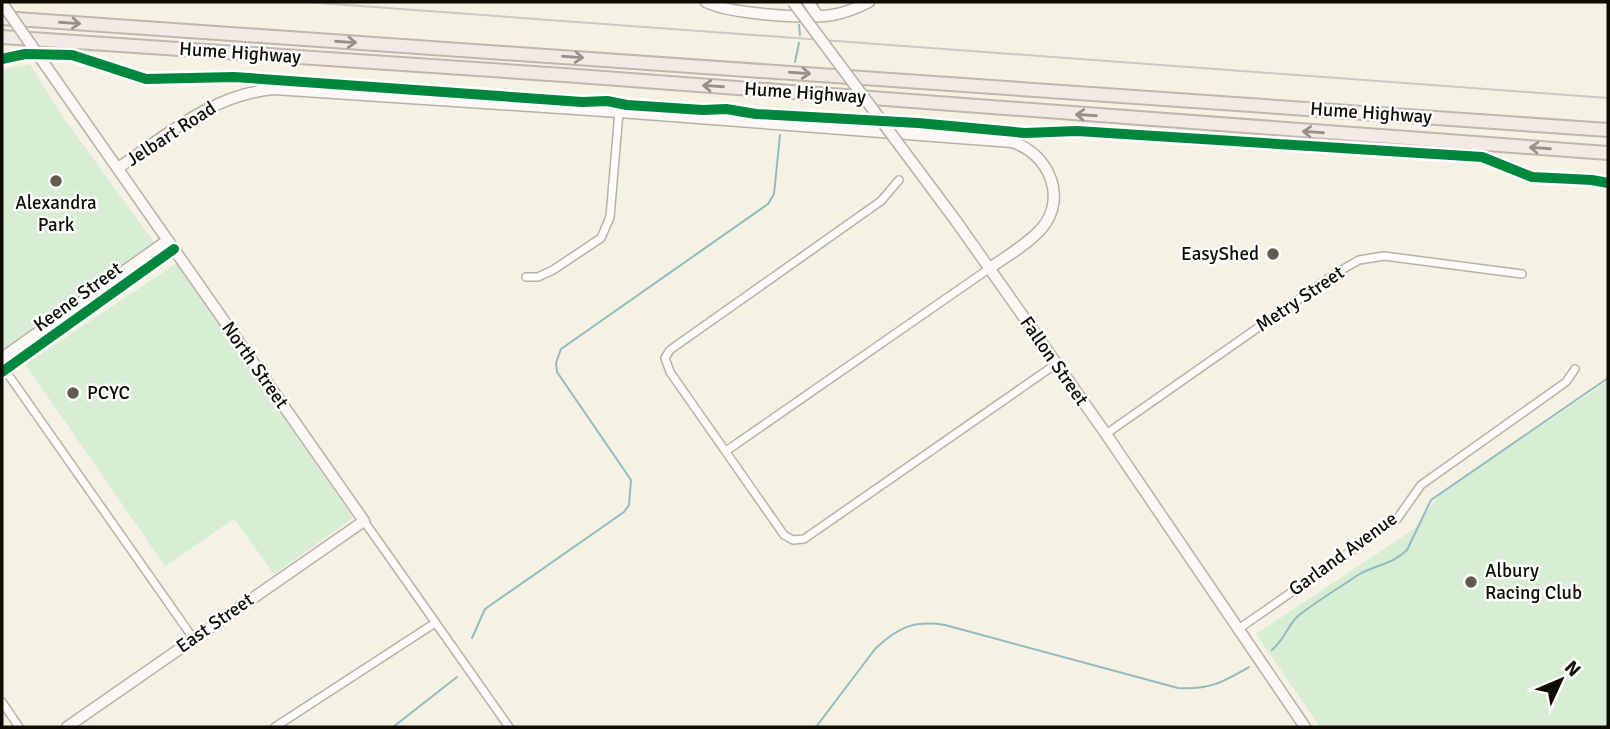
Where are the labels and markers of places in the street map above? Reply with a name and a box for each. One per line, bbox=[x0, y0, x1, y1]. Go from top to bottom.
marker: Alexandra Park bbox=[48, 173, 64, 189]
place label: Alexandra Park bbox=[15, 191, 97, 237]
place label: EasyShed bbox=[1181, 242, 1259, 266]
marker: EasyShed bbox=[1265, 246, 1281, 262]
place label: PCYC bbox=[87, 381, 130, 405]
marker: PCYC bbox=[65, 385, 81, 401]
place label: Albury Racing Club bbox=[1485, 559, 1582, 605]
marker: Albury Racing Club bbox=[1463, 574, 1479, 590]

